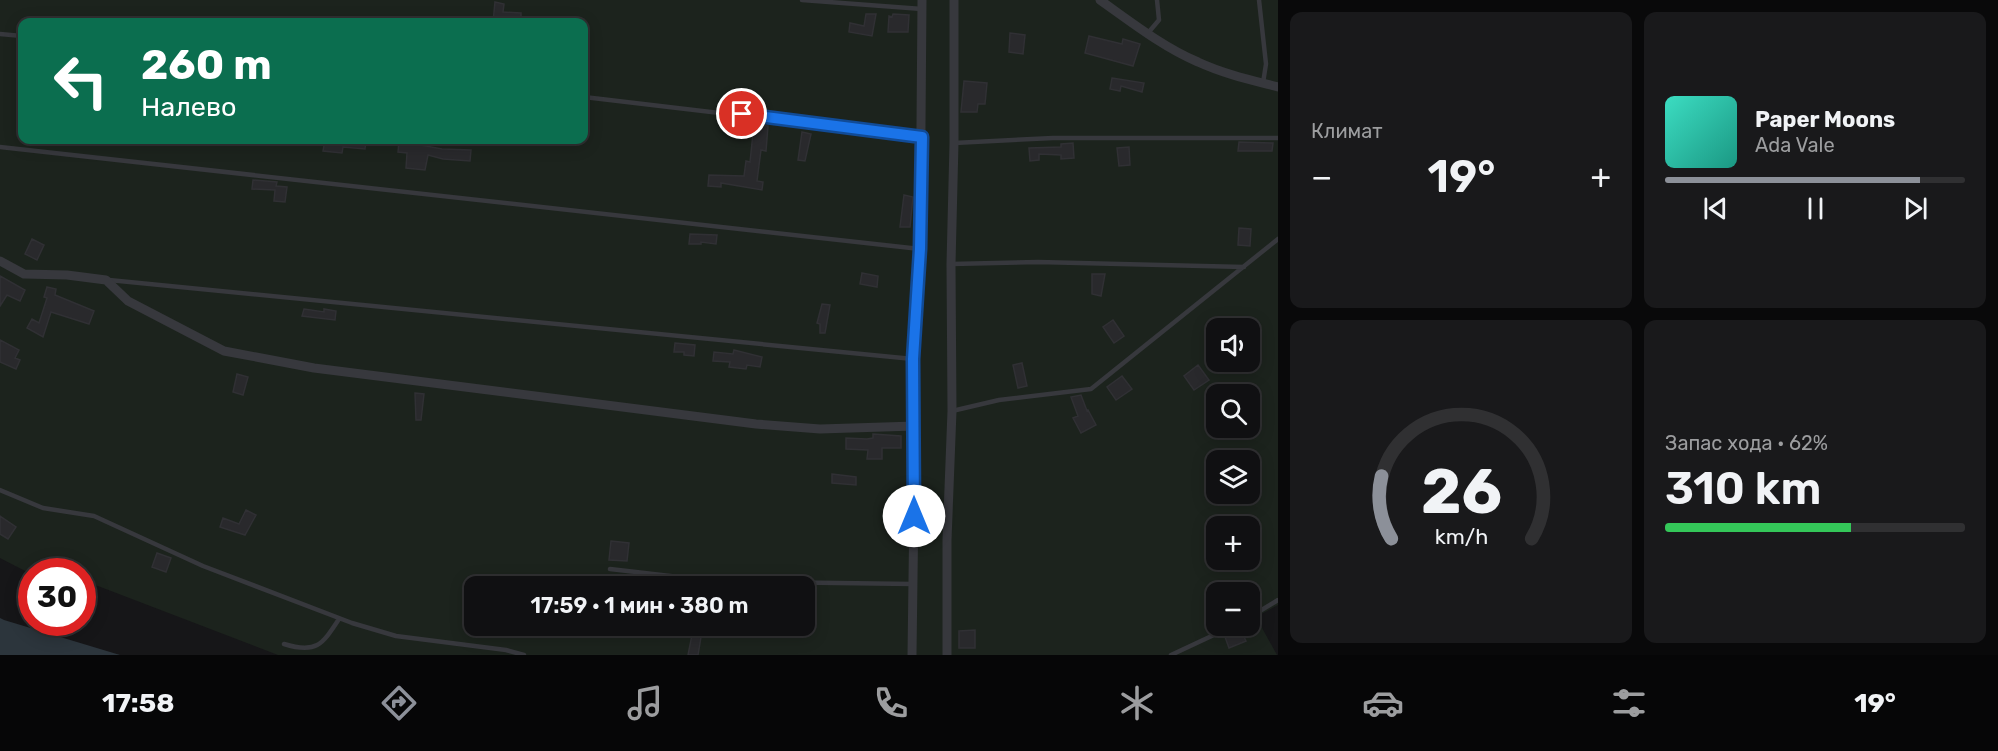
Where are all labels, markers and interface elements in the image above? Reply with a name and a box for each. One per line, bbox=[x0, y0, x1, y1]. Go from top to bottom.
text: 260 m bbox=[141, 40, 272, 90]
icon: left bbox=[42, 42, 120, 120]
pin bbox=[716, 88, 767, 139]
text: Налево bbox=[141, 91, 237, 123]
icon: arrive bbox=[725, 97, 758, 130]
text: Paper Moons bbox=[1755, 106, 1895, 133]
text: Климат bbox=[1311, 119, 1383, 143]
text: Ada Vale bbox=[1755, 133, 1835, 157]
text: 19° bbox=[1427, 150, 1495, 203]
text: − bbox=[1311, 157, 1332, 196]
text: + bbox=[1590, 157, 1611, 196]
icon: previous bbox=[1699, 192, 1732, 225]
icon: pause bbox=[1799, 192, 1832, 225]
icon: next bbox=[1899, 192, 1932, 225]
map controls bbox=[1206, 318, 1260, 636]
button: sound bbox=[1206, 318, 1260, 372]
button: search bbox=[1206, 384, 1260, 438]
text: Запас хода · 62% bbox=[1665, 431, 1828, 455]
button: layers bbox=[1206, 450, 1260, 504]
text: 26 bbox=[1420, 455, 1502, 529]
text: 310 km bbox=[1665, 462, 1821, 515]
position arrow bbox=[882, 484, 946, 548]
button: + bbox=[1206, 516, 1260, 570]
text: km/h bbox=[1434, 524, 1488, 549]
speed limit sign: 30 bbox=[18, 558, 96, 636]
button: − bbox=[1206, 582, 1260, 636]
text: 17:59 · 1 мин · 380 m bbox=[531, 592, 748, 619]
icon: directions bbox=[378, 682, 420, 724]
icon: music bbox=[624, 682, 666, 724]
icon: phone bbox=[870, 682, 912, 724]
icon: climate bbox=[1116, 682, 1158, 724]
icon: car bbox=[1362, 682, 1404, 724]
icon: filters bbox=[1608, 682, 1650, 724]
text: 17:58 bbox=[102, 687, 174, 719]
text: 19° bbox=[1854, 687, 1896, 719]

